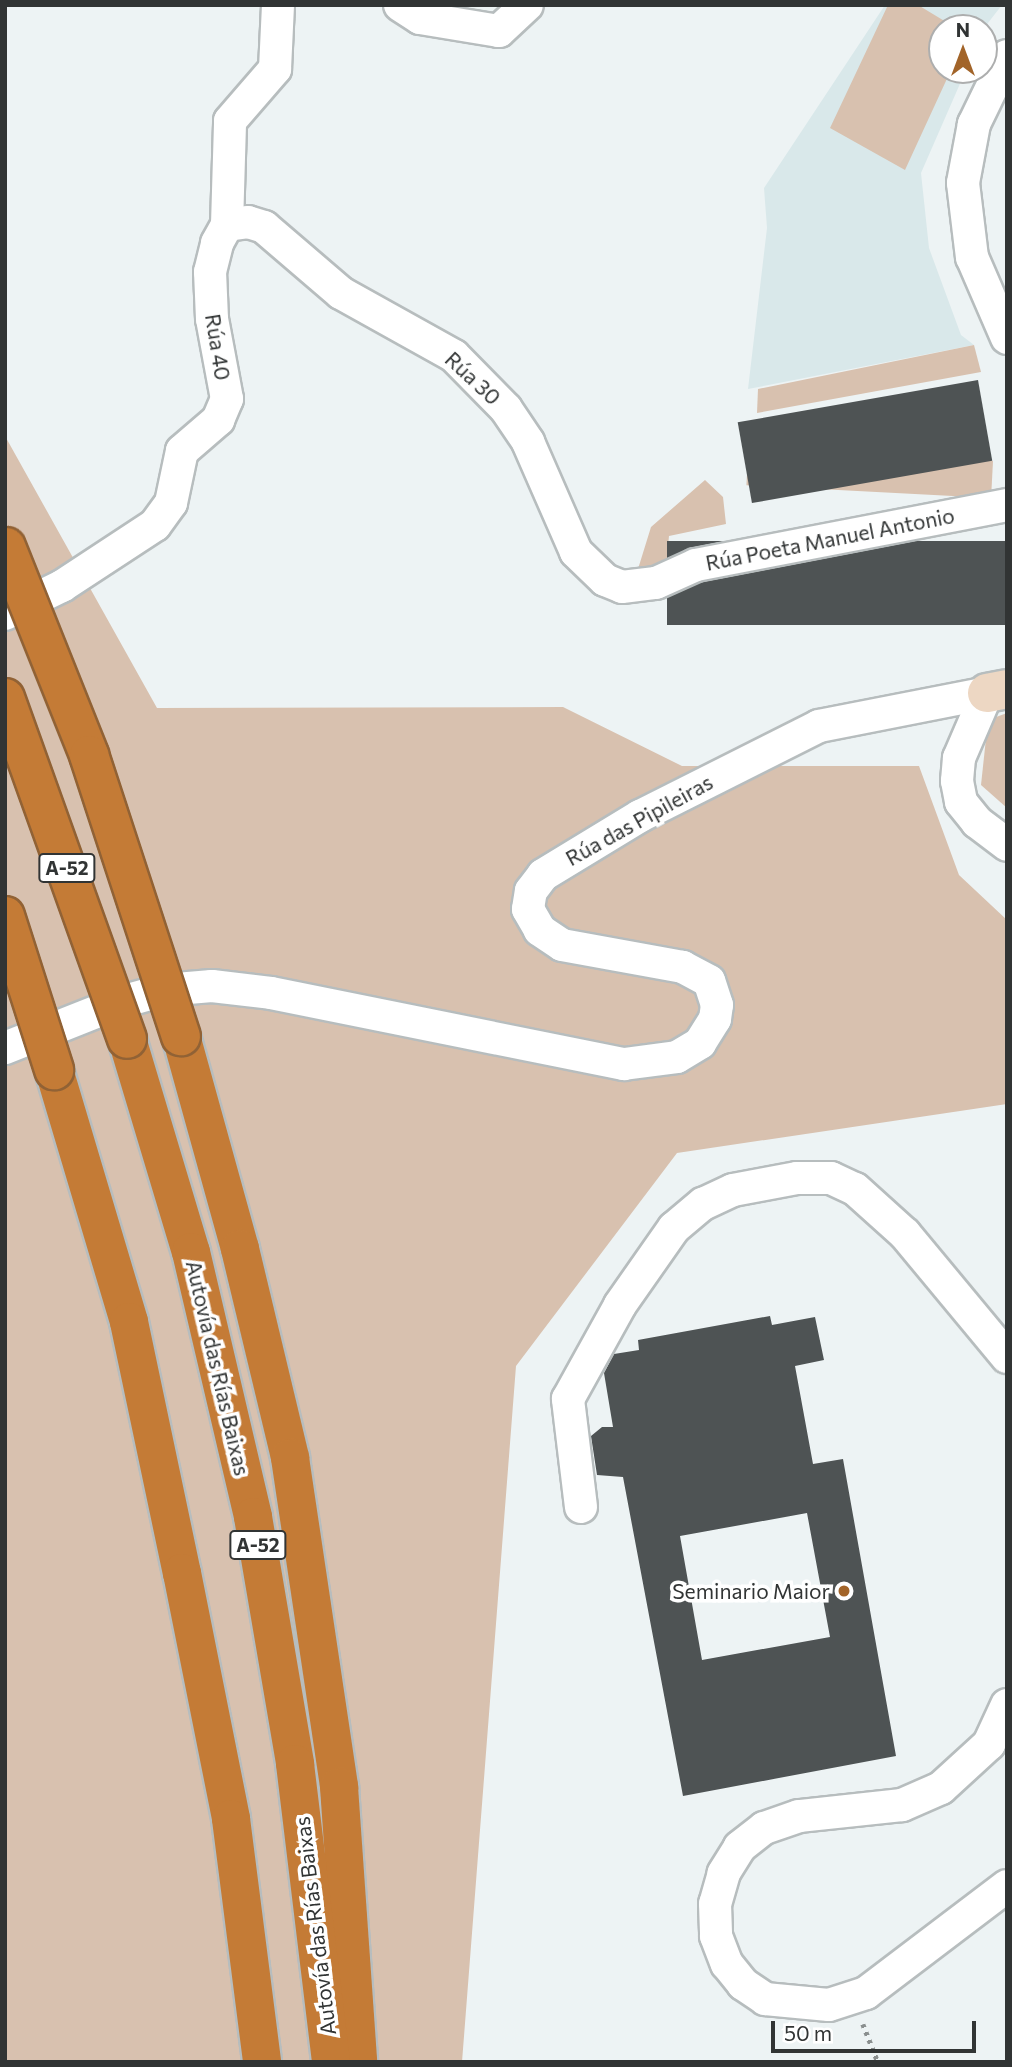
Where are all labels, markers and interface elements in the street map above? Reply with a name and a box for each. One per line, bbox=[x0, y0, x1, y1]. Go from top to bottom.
north arrow bbox=[928, 14, 998, 84]
text: N bbox=[956, 18, 970, 41]
street label: Rúa 40 bbox=[200, 312, 236, 382]
street label: Rúa 30 bbox=[440, 346, 506, 410]
street label: Rúa Poeta Manuel Antonio bbox=[703, 502, 957, 576]
street label: Rúa das Pipileiras bbox=[561, 769, 717, 871]
road number: A-52 bbox=[37, 852, 97, 884]
street label: Autovía das Rías Baixas bbox=[181, 1258, 255, 1478]
road number: A-52 bbox=[228, 1530, 288, 1560]
place label: Seminario Maior bbox=[672, 1578, 830, 1604]
marker: Seminario Maior bbox=[836, 1583, 852, 1599]
street label: Autovía das Rías Baixas bbox=[289, 1815, 341, 2037]
scale bar bbox=[774, 2008, 979, 2052]
text: 50 m bbox=[784, 2020, 832, 2045]

